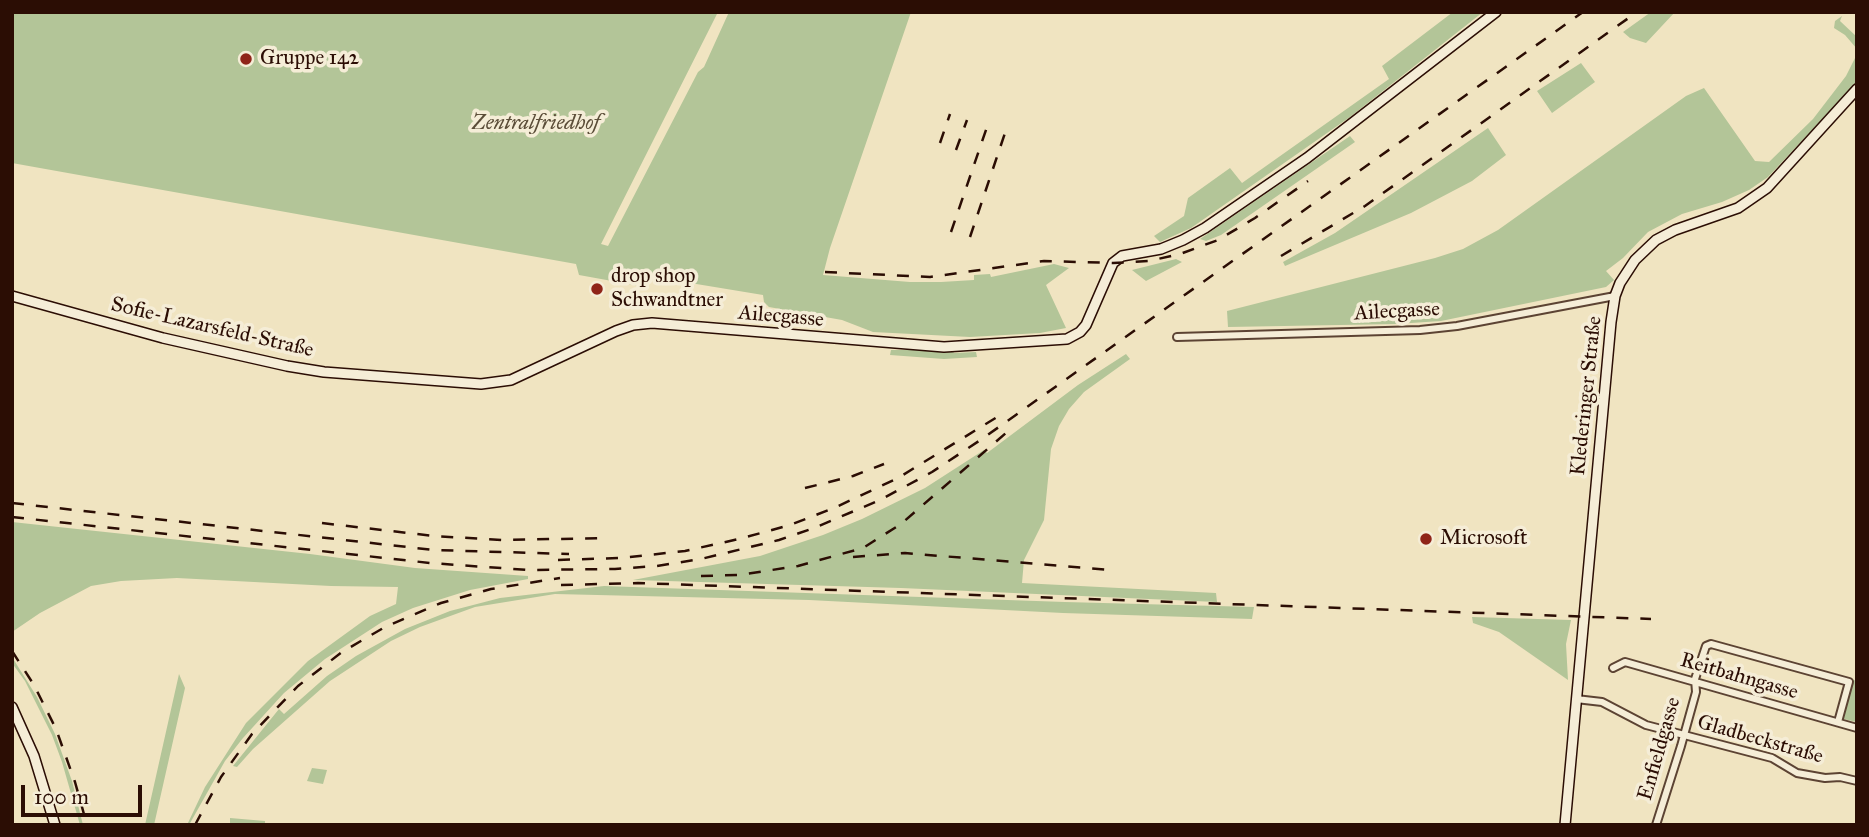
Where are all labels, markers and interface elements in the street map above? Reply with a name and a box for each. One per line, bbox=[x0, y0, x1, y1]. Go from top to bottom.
place label: Gruppe 142 bbox=[260, 46, 359, 72]
marker: Gruppe 142 bbox=[238, 51, 254, 67]
park label: Zentralfriedhof bbox=[472, 111, 600, 137]
place label: drop shop Schwandtner bbox=[611, 264, 723, 314]
marker: drop shop Schwandtner bbox=[589, 281, 605, 297]
street label: Sofie-Lazarsfeld-Straße bbox=[108, 292, 316, 364]
street label: Ailecgasse bbox=[1353, 297, 1441, 327]
street label: Ailecgasse bbox=[737, 301, 825, 333]
street label: Klederinger Straße bbox=[1566, 315, 1608, 477]
place label: Microsoft bbox=[1440, 526, 1528, 552]
marker: Microsoft bbox=[1418, 531, 1434, 547]
street label: Reitbahngasse bbox=[1677, 648, 1801, 706]
street label: Enfieldgasse bbox=[1633, 694, 1687, 804]
street label: Gladbeckstraße bbox=[1694, 710, 1826, 770]
scale bar bbox=[24, 770, 145, 814]
text: 100 m bbox=[34, 784, 89, 810]

